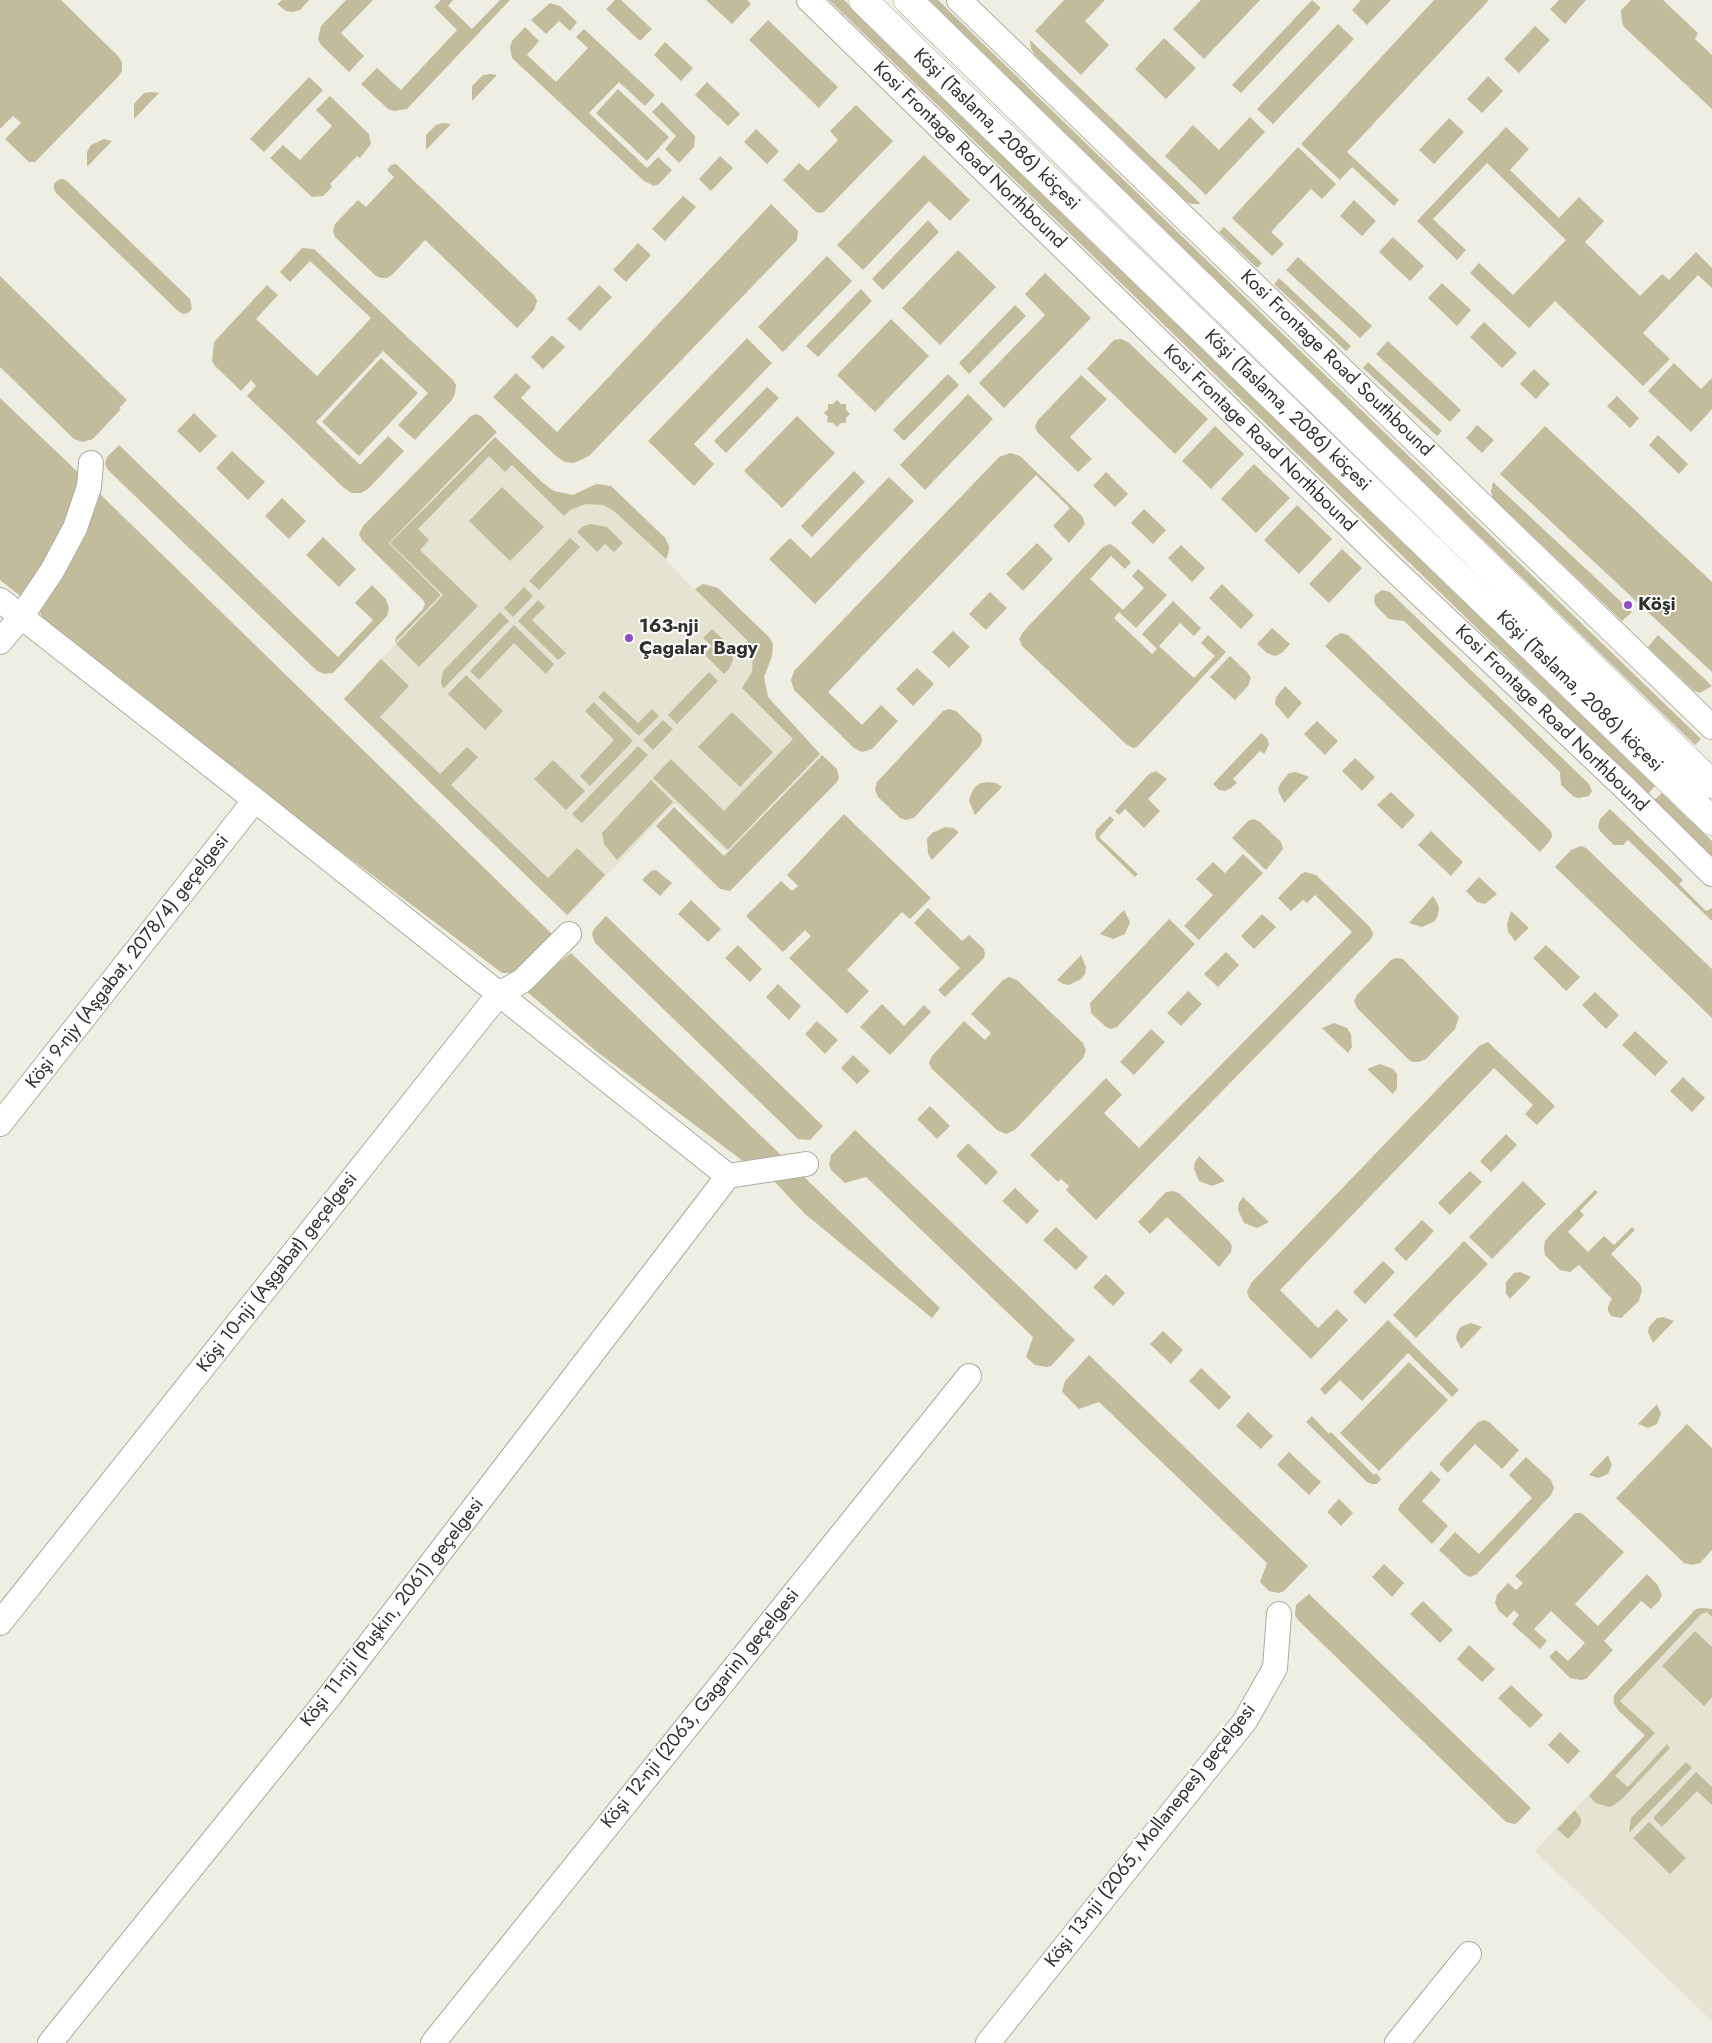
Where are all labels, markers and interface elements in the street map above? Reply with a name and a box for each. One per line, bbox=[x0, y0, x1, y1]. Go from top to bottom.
street label: Köşi (Taslama, 2086) köçesi bbox=[908, 45, 1084, 215]
street label: Kosi Frontage Road Northbound bbox=[868, 58, 1070, 254]
street label: Kosi Frontage Road Southbound bbox=[1235, 266, 1437, 462]
street label: Köşi (Taslama, 2086) köçesi bbox=[1199, 326, 1375, 496]
street label: Kosi Frontage Road Northbound bbox=[1158, 341, 1360, 537]
place label: Köşi bbox=[1638, 594, 1676, 616]
marker: Köşi bbox=[1622, 599, 1634, 611]
street label: Köşi (Taslama, 2086) köçesi bbox=[1491, 607, 1667, 777]
place label: 163-nji Çagalar Bagy bbox=[639, 616, 758, 660]
street label: Kosi Frontage Road Northbound bbox=[1450, 621, 1652, 817]
marker: 163-nji Çagalar Bagy bbox=[623, 632, 635, 644]
street label: Köşi 9-njy (Aşgabat, 2078/4) geçelgesi bbox=[22, 830, 234, 1094]
street label: Köşi 10-nji (Aşgabat) geçelgesi bbox=[193, 1169, 363, 1377]
street label: Köşi 11-nji (Puşkin, 2061) geçelgesi bbox=[297, 1494, 489, 1732]
street label: Köşi 12-nji (2063, Gagarin) geçelgesi bbox=[597, 1584, 805, 1834]
street label: Köşi 13-nji (2065, Mollanepes) geçelgesi bbox=[1041, 1699, 1261, 1973]

